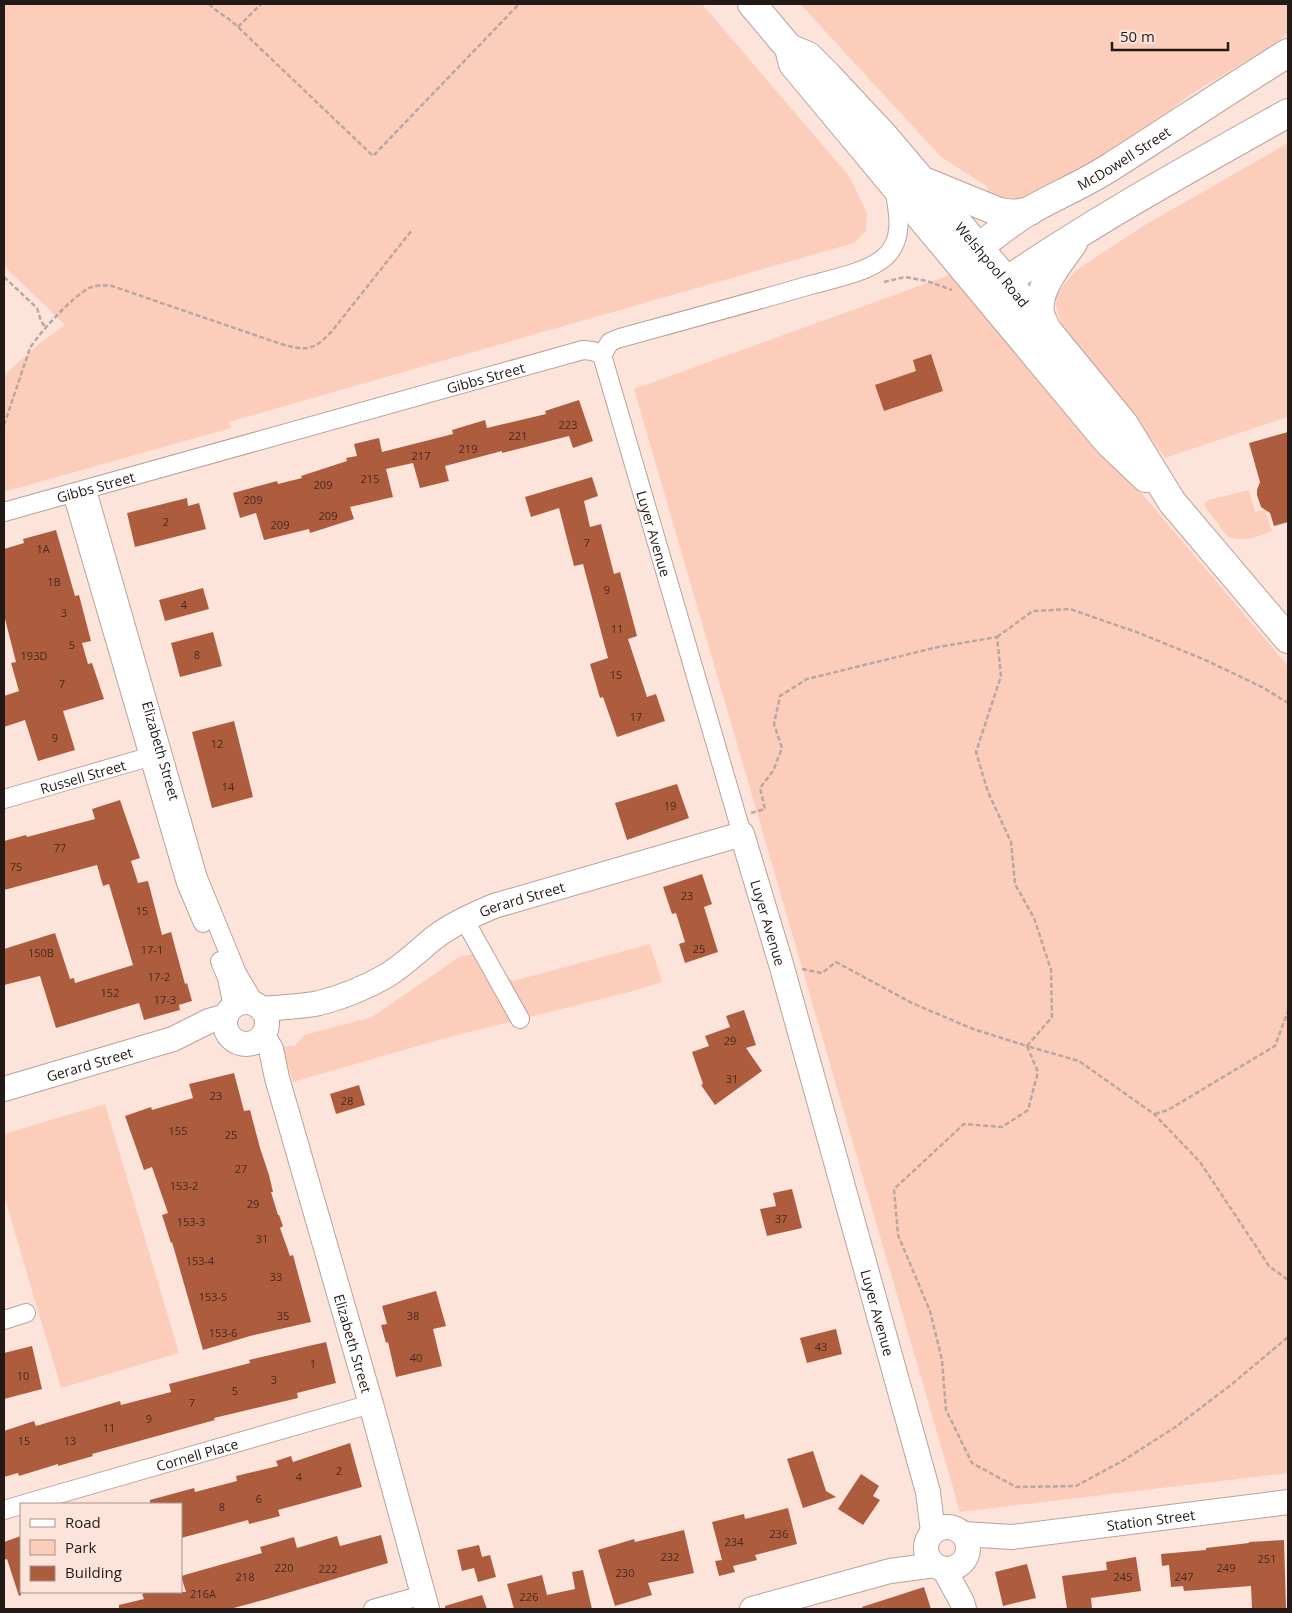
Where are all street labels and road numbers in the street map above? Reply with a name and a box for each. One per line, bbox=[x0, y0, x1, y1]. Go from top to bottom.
street label: McDowell Street bbox=[1074, 122, 1174, 194]
street label: Welshpool Road bbox=[951, 218, 1034, 311]
street label: Gibbs Street bbox=[444, 357, 527, 397]
street label: Gibbs Street bbox=[54, 466, 137, 506]
street label: Luyer Avenue bbox=[633, 488, 676, 579]
street label: Elizabeth Street bbox=[138, 699, 185, 802]
street label: Russell Street bbox=[38, 755, 128, 798]
street label: Gerard Street bbox=[476, 876, 567, 921]
street label: Luyer Avenue bbox=[747, 877, 790, 968]
street label: Gerard Street bbox=[44, 1042, 135, 1085]
street label: Luyer Avenue bbox=[857, 1267, 899, 1358]
street label: Elizabeth Street bbox=[330, 1292, 377, 1395]
street label: Cornell Place bbox=[154, 1433, 240, 1475]
street label: Station Street bbox=[1106, 1504, 1196, 1534]

